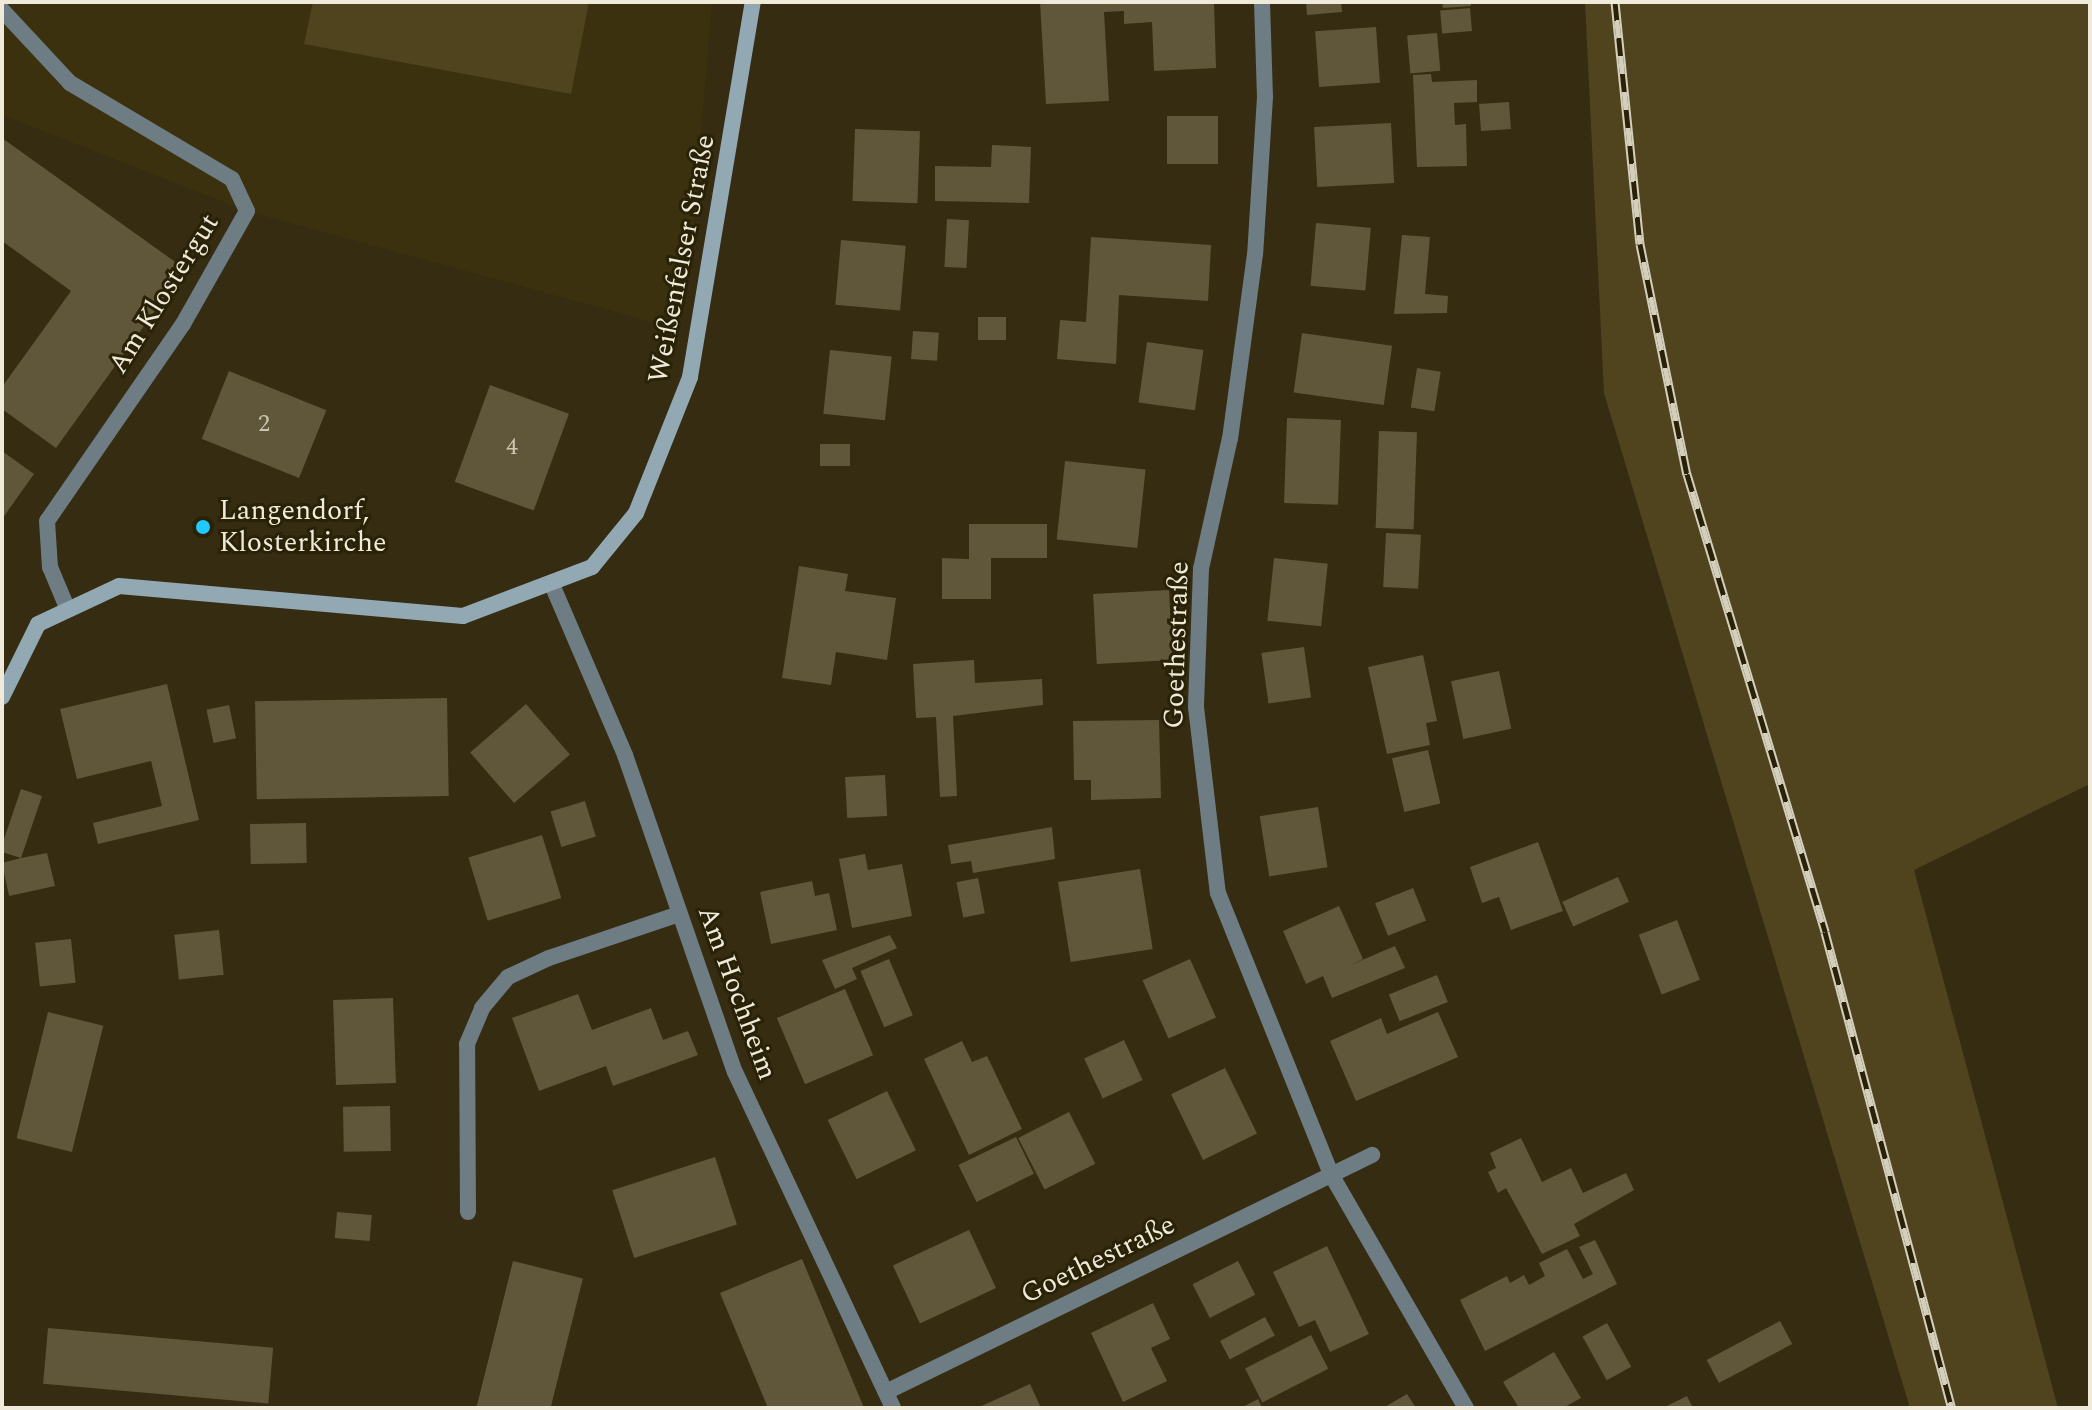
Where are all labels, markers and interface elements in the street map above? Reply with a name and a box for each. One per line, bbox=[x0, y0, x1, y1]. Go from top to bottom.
street label: Weißenfelser Straße bbox=[641, 132, 723, 386]
street label: Am Klostergut bbox=[101, 208, 227, 380]
house number: 2 bbox=[258, 411, 270, 439]
house number: 4 bbox=[506, 434, 518, 462]
place label: Langendorf, Klosterkirche bbox=[219, 494, 387, 560]
marker: Langendorf, Klosterkirche bbox=[194, 518, 212, 536]
street label: Goethestraße bbox=[1157, 561, 1197, 729]
street label: Am Hochheim bbox=[690, 902, 784, 1084]
street label: Goethestraße bbox=[1015, 1208, 1181, 1312]

